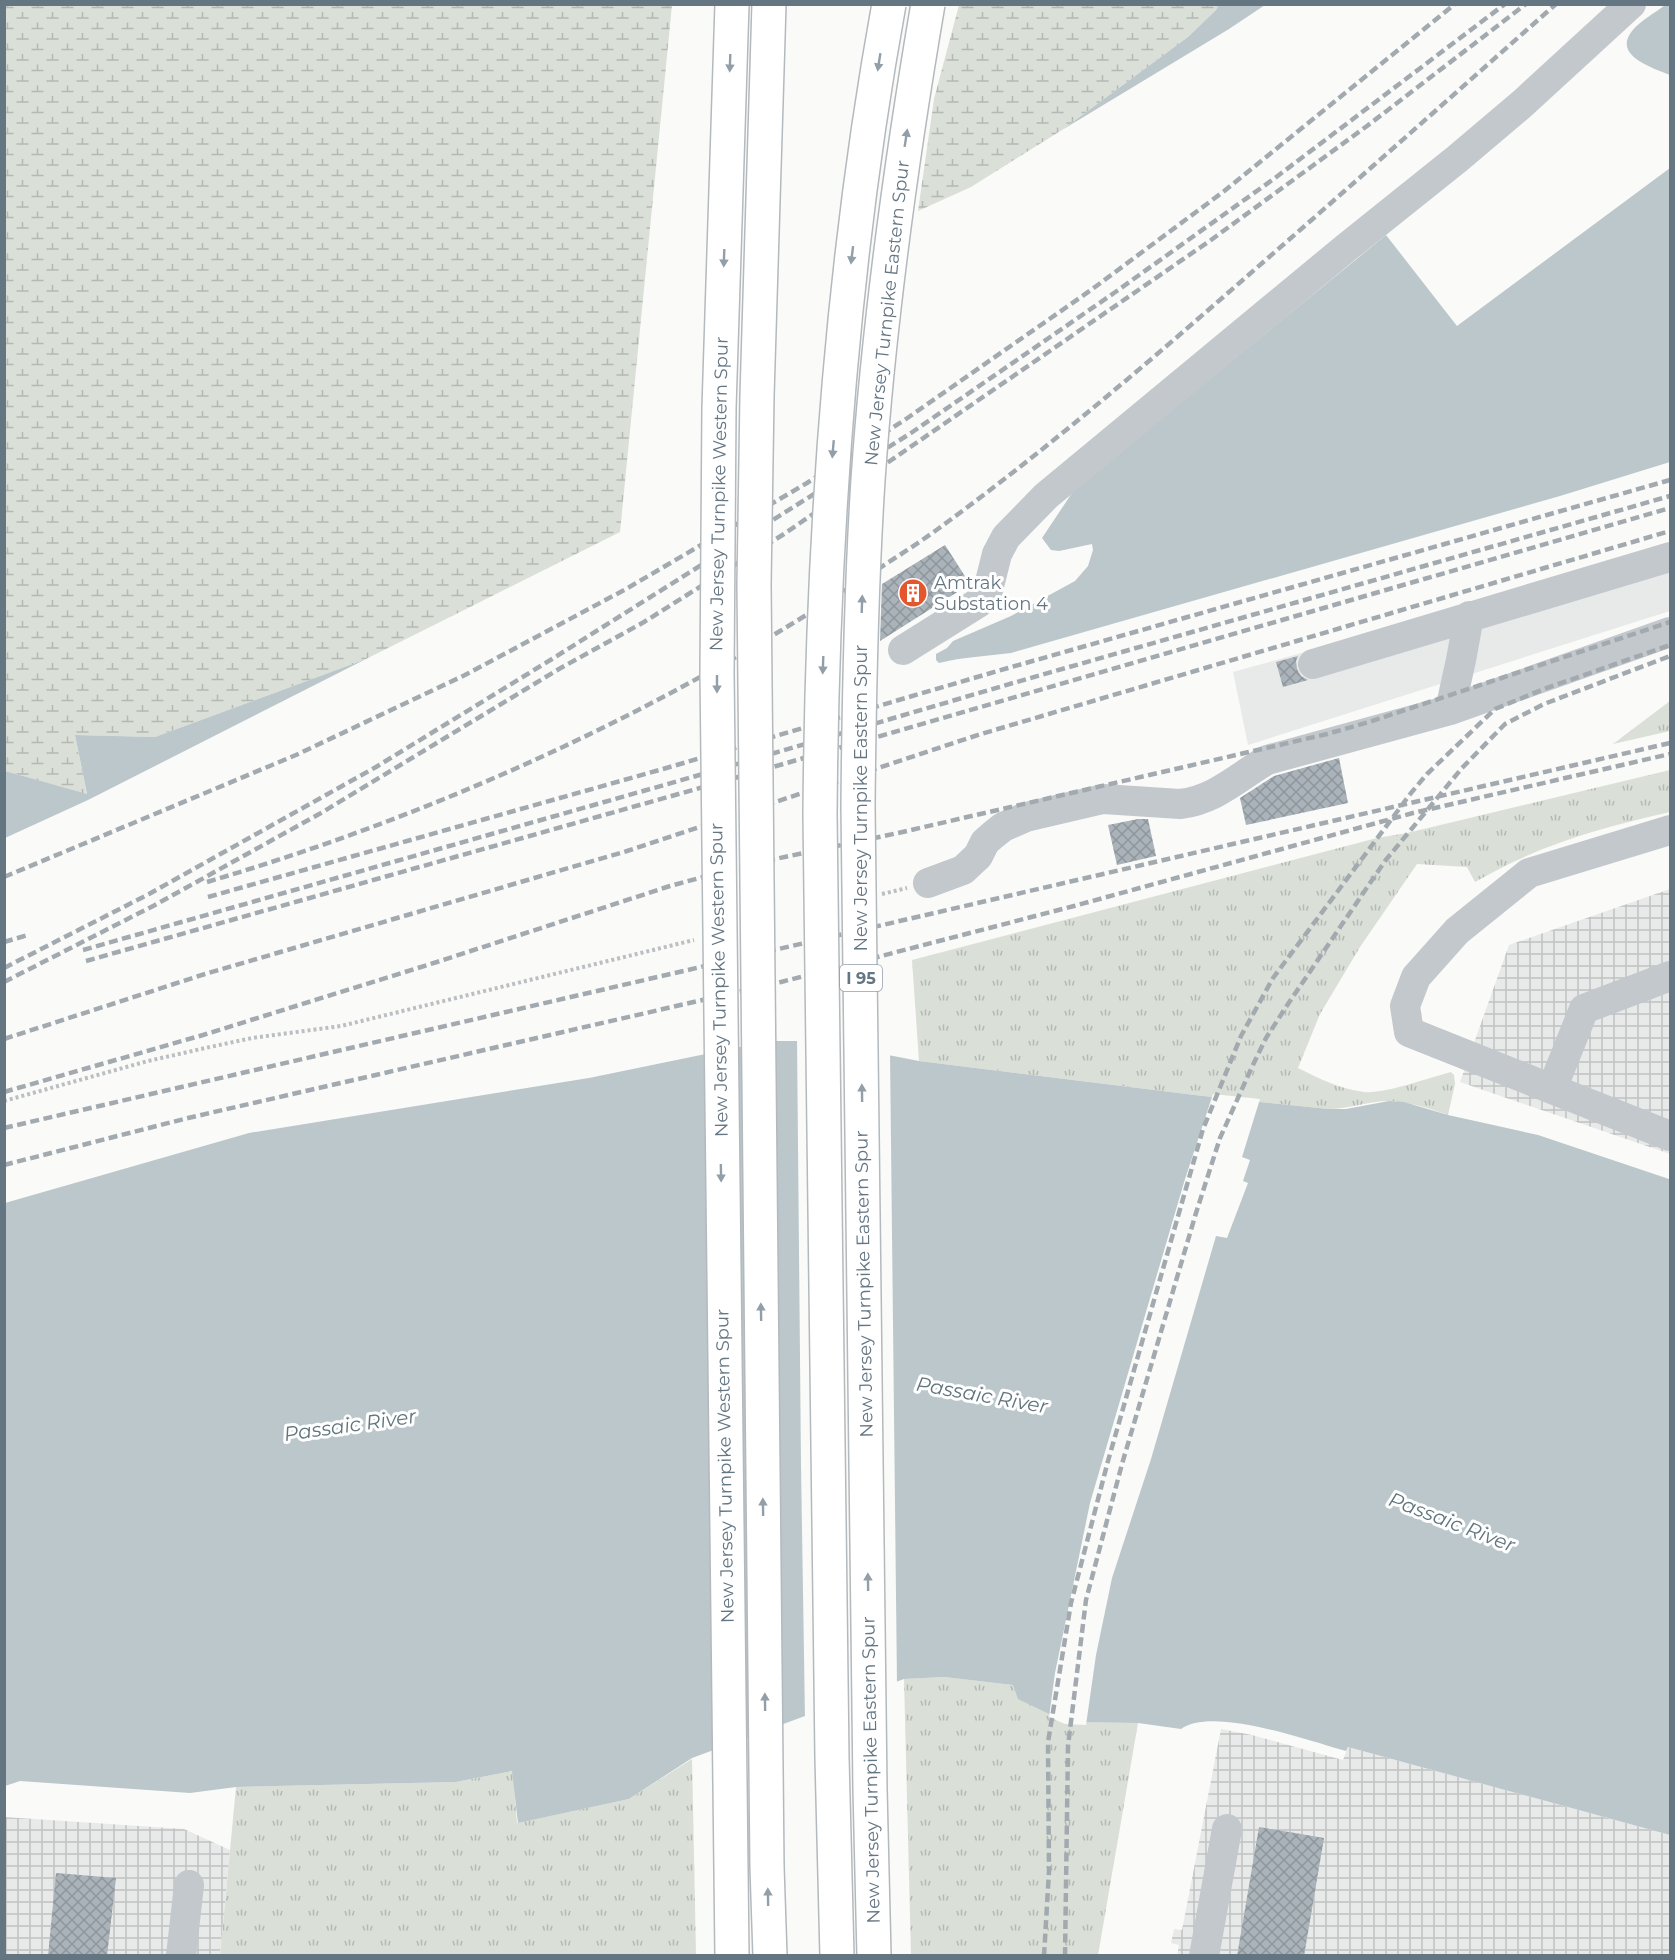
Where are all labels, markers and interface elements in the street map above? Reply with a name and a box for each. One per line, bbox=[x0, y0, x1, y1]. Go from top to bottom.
one-way arrow bbox=[726, 53, 735, 72]
one-way arrow bbox=[875, 53, 884, 72]
one-way arrow bbox=[902, 129, 911, 148]
street label: New Jersey Turnpike Eastern Spur bbox=[860, 159, 914, 467]
one-way arrow bbox=[848, 246, 857, 265]
one-way arrow bbox=[719, 248, 728, 267]
street label: New Jersey Turnpike Western Spur bbox=[705, 337, 733, 651]
one-way arrow bbox=[828, 440, 838, 459]
place label: Amtrak Substation 4 bbox=[934, 572, 1048, 615]
building icon: Amtrak Substation 4 bbox=[897, 577, 929, 609]
one-way arrow bbox=[858, 595, 867, 614]
street label: New Jersey Turnpike Eastern Spur bbox=[850, 644, 872, 952]
one-way arrow bbox=[818, 656, 827, 675]
one-way arrow bbox=[712, 674, 722, 693]
street label: New Jersey Turnpike Western Spur bbox=[705, 823, 733, 1137]
road number: I 95 bbox=[840, 965, 882, 991]
one-way arrow bbox=[857, 1084, 867, 1103]
street label: New Jersey Turnpike Eastern Spur bbox=[850, 1130, 878, 1438]
one-way arrow bbox=[717, 1163, 726, 1182]
one-way arrow bbox=[756, 1303, 766, 1322]
street label: New Jersey Turnpike Western Spur bbox=[711, 1309, 739, 1623]
water label: Passaic River bbox=[914, 1372, 1051, 1419]
water label: Passaic River bbox=[282, 1404, 419, 1446]
water label: Passaic River bbox=[1386, 1487, 1519, 1557]
one-way arrow bbox=[758, 1498, 768, 1517]
one-way arrow bbox=[863, 1573, 873, 1592]
street label: New Jersey Turnpike Eastern Spur bbox=[857, 1616, 885, 1924]
one-way arrow bbox=[760, 1693, 770, 1712]
one-way arrow bbox=[763, 1888, 773, 1907]

